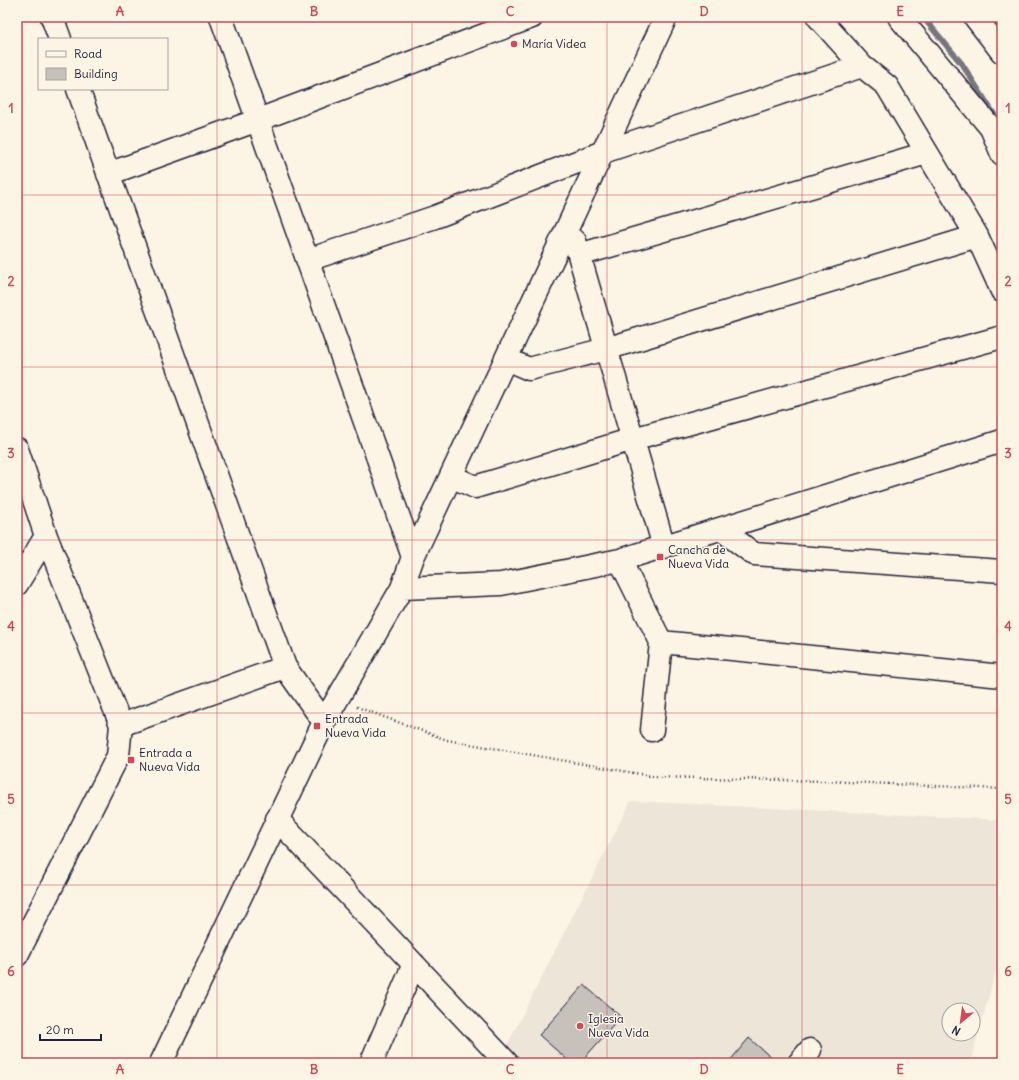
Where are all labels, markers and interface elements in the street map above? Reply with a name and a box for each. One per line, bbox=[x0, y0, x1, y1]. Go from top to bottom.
text: A bbox=[116, 3, 125, 20]
text: B bbox=[310, 3, 319, 20]
text: C bbox=[506, 3, 515, 20]
text: D bbox=[699, 3, 709, 20]
text: E bbox=[896, 3, 904, 20]
place label: María Videa bbox=[522, 36, 586, 51]
legend bbox=[38, 38, 168, 90]
marker: María Videa bbox=[509, 39, 519, 49]
text: Road bbox=[74, 46, 102, 61]
text: Building bbox=[74, 66, 118, 81]
text: 1 bbox=[8, 100, 14, 117]
text: 1 bbox=[1005, 100, 1011, 117]
text: 2 bbox=[7, 273, 15, 290]
text: 2 bbox=[1004, 273, 1012, 290]
text: 3 bbox=[7, 445, 15, 462]
text: 3 bbox=[1004, 445, 1012, 462]
place label: Cancha de Nueva Vida bbox=[668, 542, 729, 571]
marker: Cancha de Nueva Vida bbox=[655, 552, 665, 562]
text: 4 bbox=[7, 618, 15, 635]
text: 4 bbox=[1004, 618, 1012, 635]
place label: Entrada Nueva Vida bbox=[325, 711, 386, 740]
marker: Entrada Nueva Vida bbox=[312, 721, 322, 731]
place label: Entrada a Nueva Vida bbox=[139, 745, 200, 774]
marker: Entrada a Nueva Vida bbox=[126, 755, 136, 765]
text: 5 bbox=[7, 791, 15, 808]
text: 5 bbox=[1004, 791, 1012, 808]
text: 6 bbox=[7, 963, 15, 980]
text: 6 bbox=[1004, 963, 1012, 980]
north arrow bbox=[941, 1002, 981, 1042]
place label: Iglesia Nueva Vida bbox=[588, 1011, 649, 1040]
scale bar bbox=[40, 1016, 101, 1042]
marker: Iglesia Nueva Vida bbox=[575, 1021, 585, 1031]
text: 20 m bbox=[46, 1022, 74, 1037]
text: N bbox=[949, 1023, 963, 1039]
text: A bbox=[116, 1061, 125, 1078]
text: B bbox=[310, 1061, 319, 1078]
text: C bbox=[506, 1061, 515, 1078]
text: D bbox=[699, 1061, 709, 1078]
text: E bbox=[896, 1061, 904, 1078]

